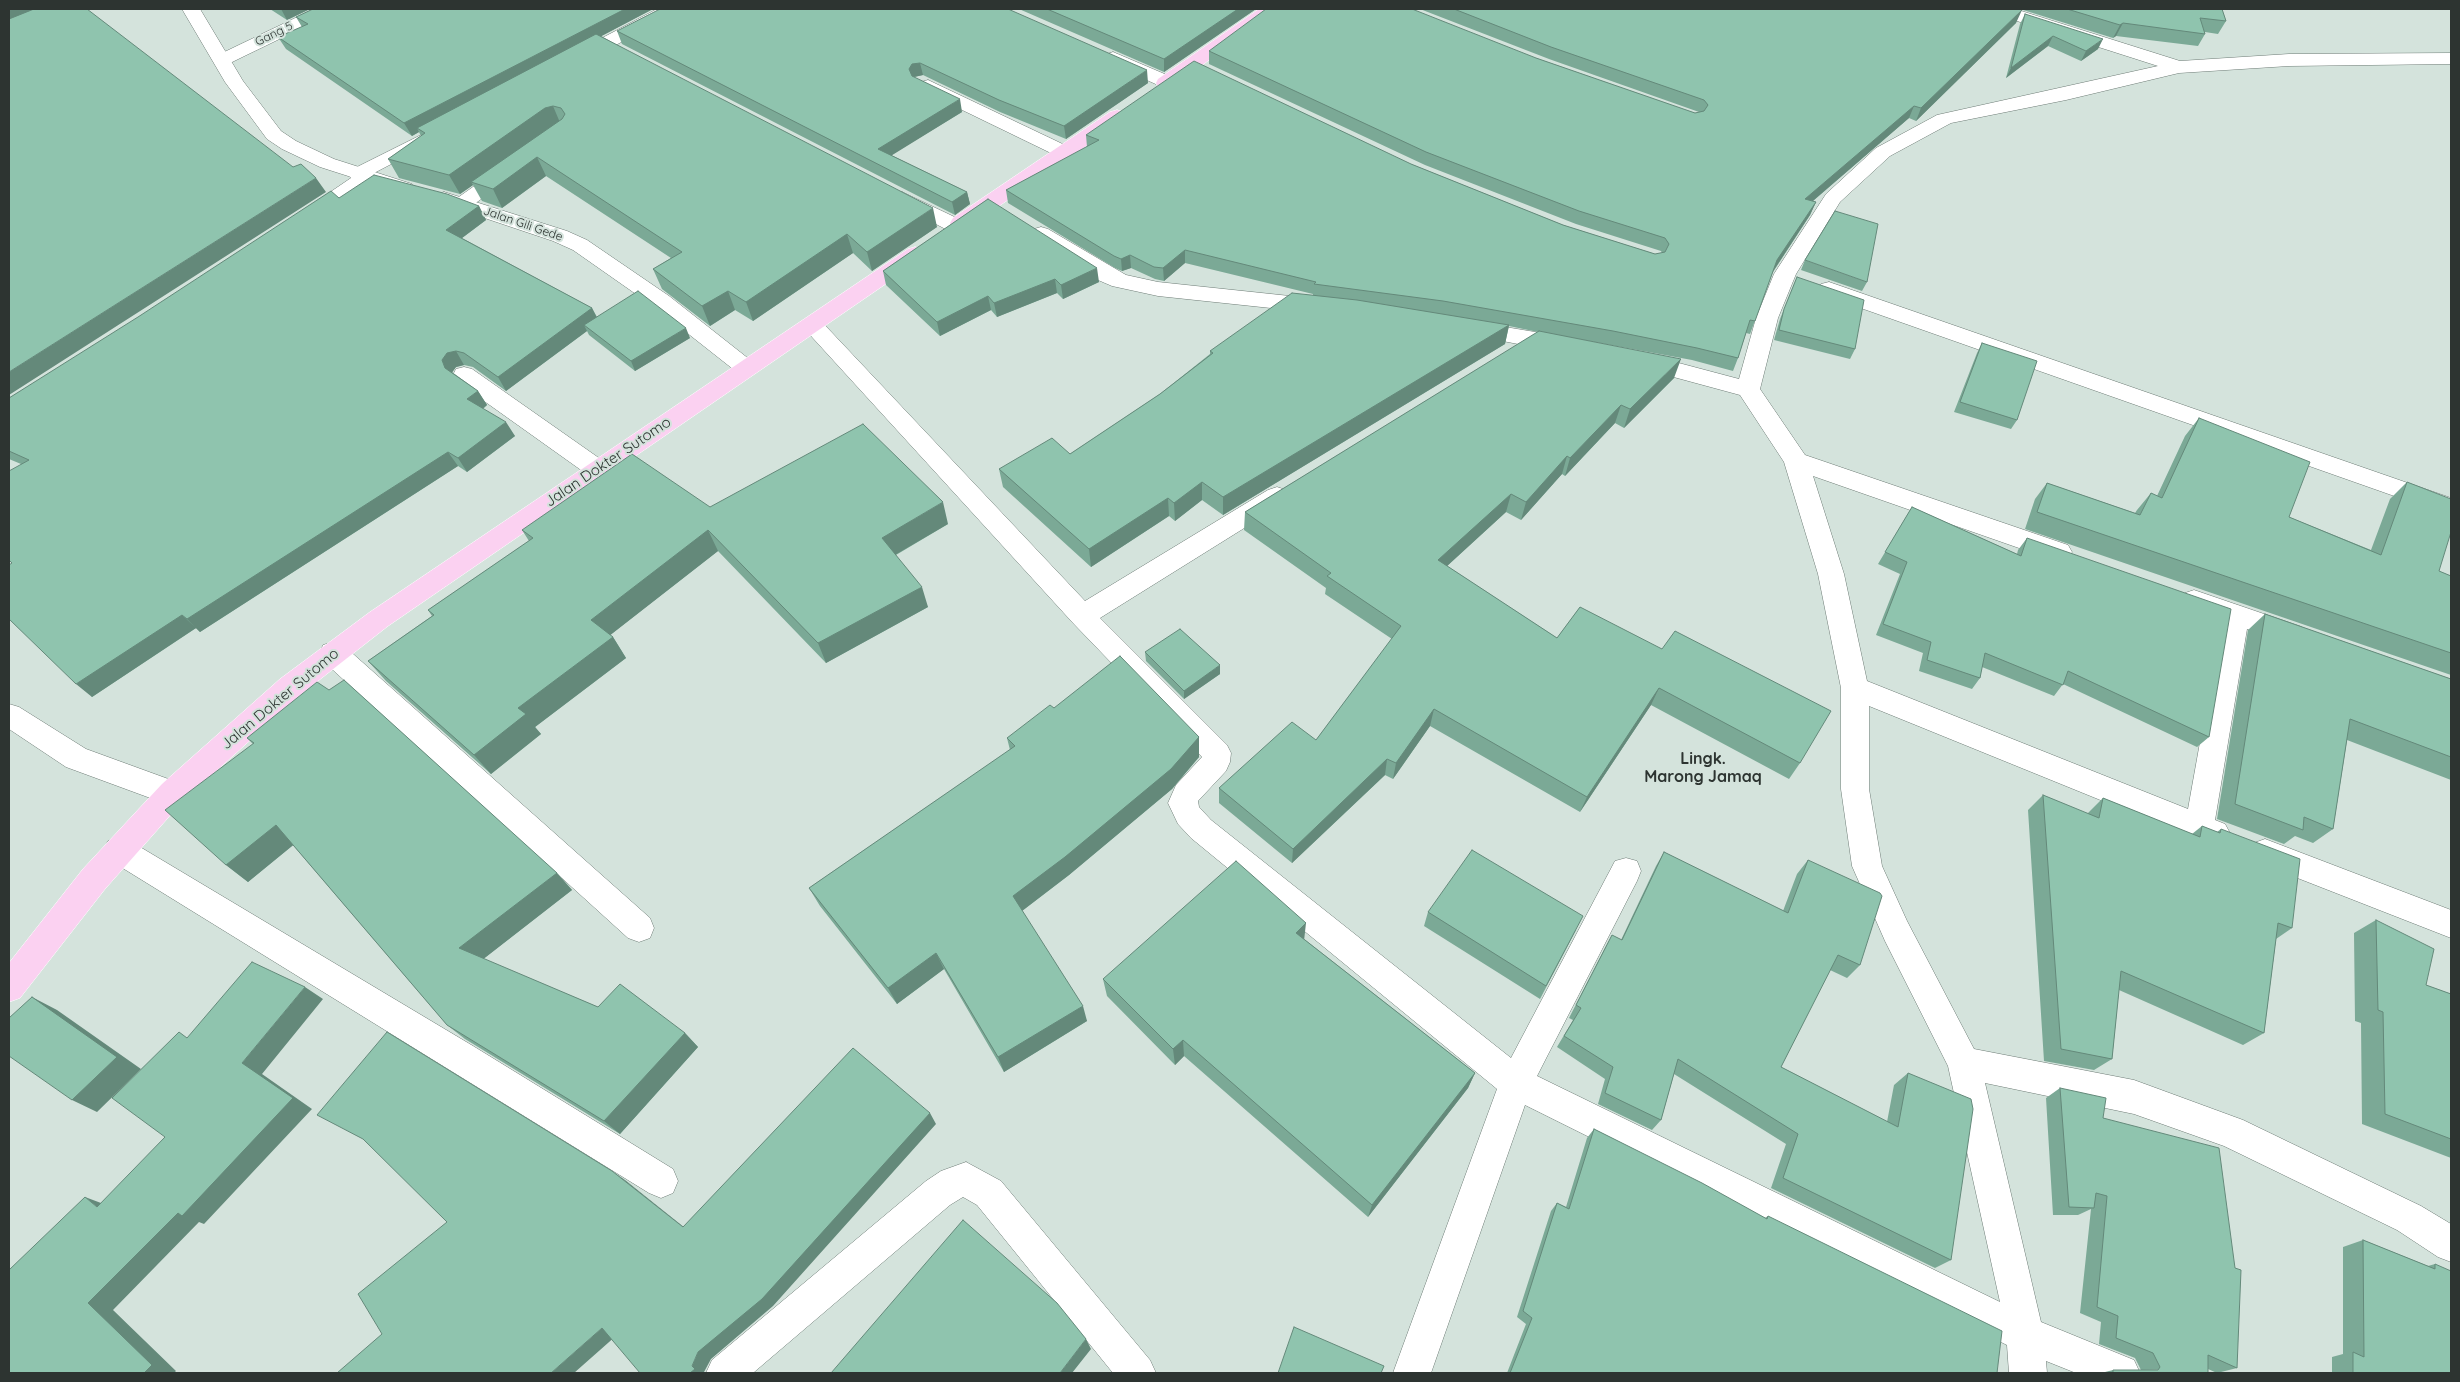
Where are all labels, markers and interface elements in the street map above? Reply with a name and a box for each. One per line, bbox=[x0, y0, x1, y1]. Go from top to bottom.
street label: Gang 5 bbox=[253, 19, 295, 49]
street label: Jalan Gili Gede bbox=[481, 204, 565, 244]
street label: Jalan Dokter Sutomo bbox=[542, 413, 674, 511]
street label: Jalan Dokter Sutomo bbox=[217, 645, 343, 753]
district label: Lingk. Marong Jamaq bbox=[1644, 749, 1762, 787]

